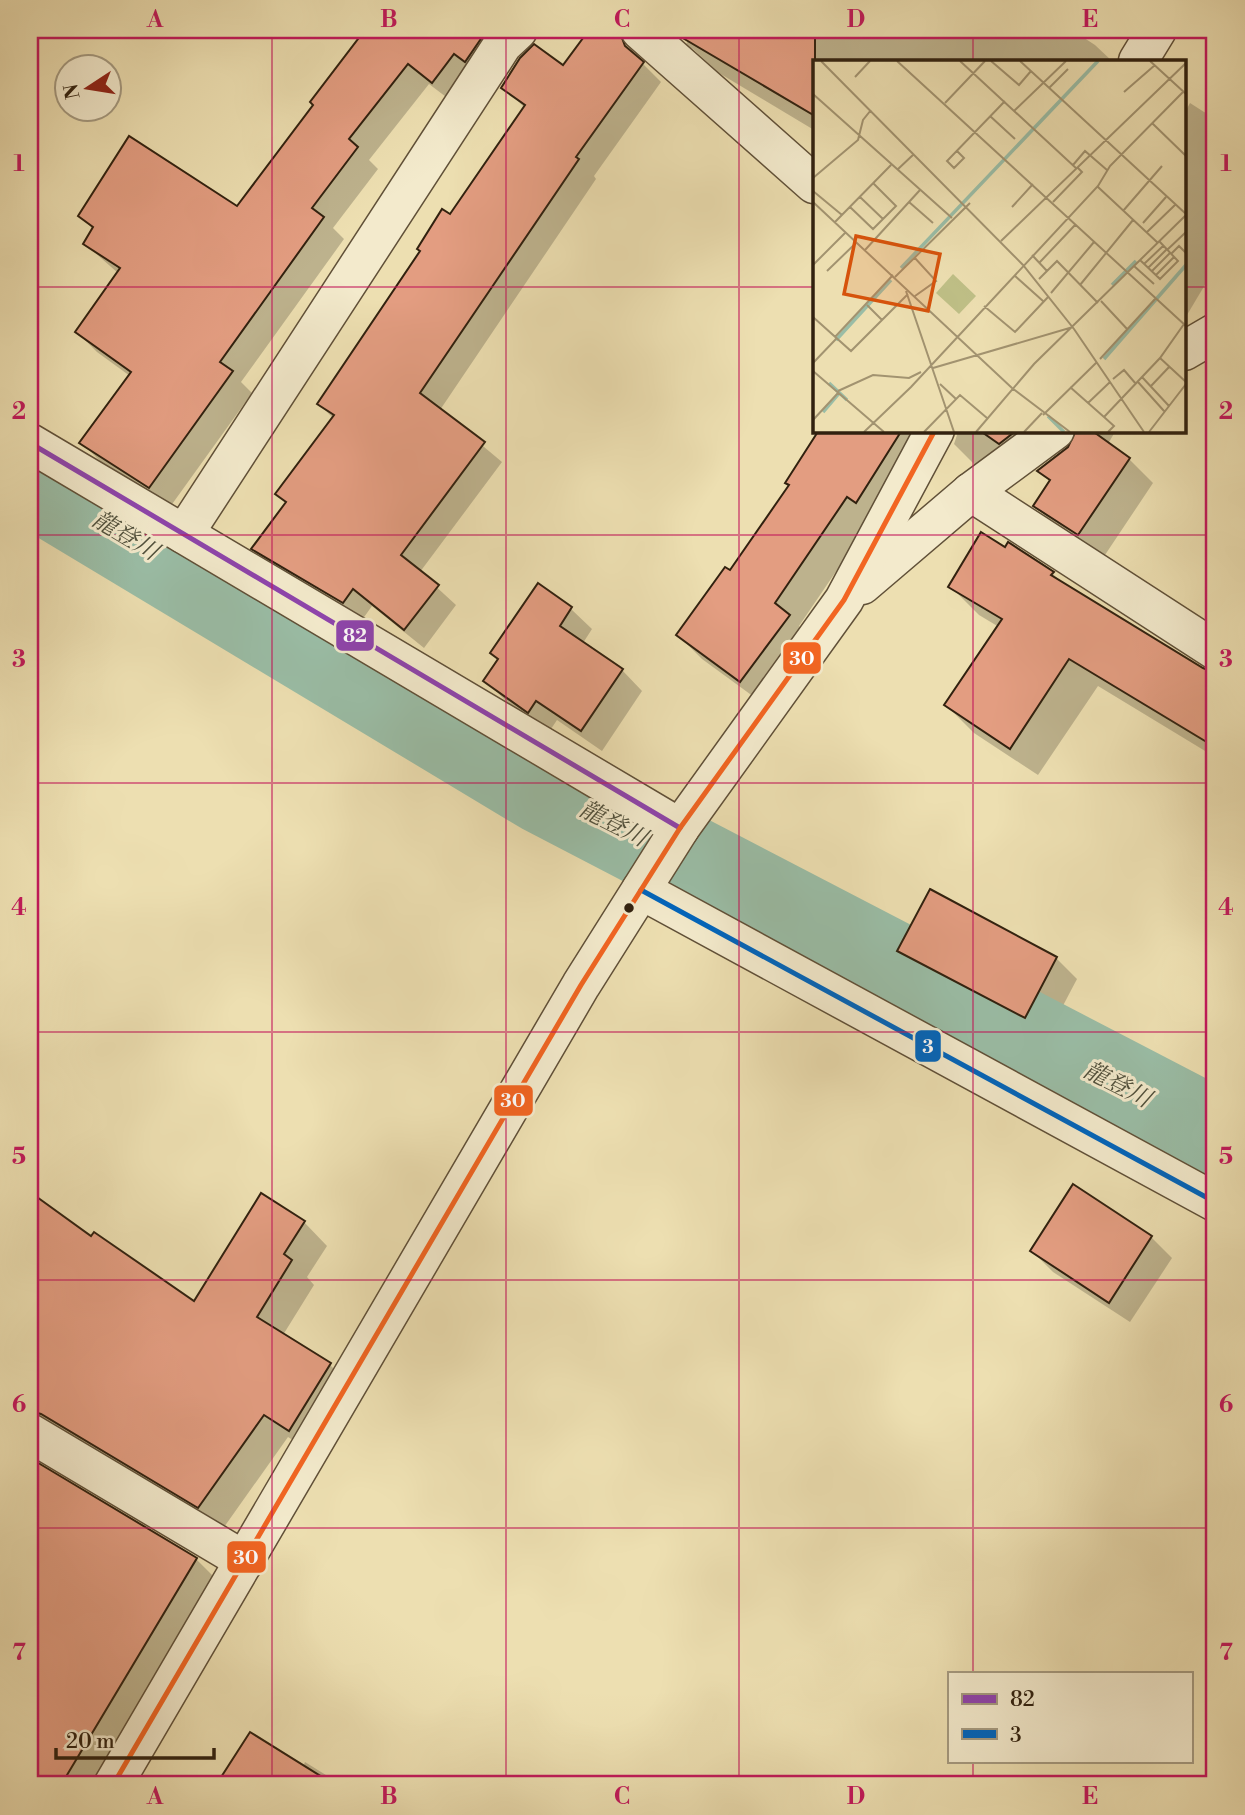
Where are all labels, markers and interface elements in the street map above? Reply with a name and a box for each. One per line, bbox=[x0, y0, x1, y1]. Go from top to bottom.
text: A bbox=[146, 6, 164, 34]
text: B bbox=[380, 6, 398, 34]
text: C bbox=[614, 6, 630, 34]
text: D bbox=[847, 6, 865, 34]
text: E bbox=[1082, 6, 1098, 34]
north arrow bbox=[52, 52, 122, 122]
inset map bbox=[813, 60, 1186, 432]
text: N bbox=[59, 81, 86, 101]
text: 1 bbox=[13, 150, 25, 178]
text: 1 bbox=[1220, 150, 1232, 178]
text: 2 bbox=[12, 398, 26, 426]
text: 2 bbox=[1219, 398, 1233, 426]
water label: 龍登川 bbox=[86, 505, 166, 569]
line badge: 82 bbox=[335, 619, 375, 652]
text: 82 bbox=[343, 624, 367, 648]
line badge: 30 bbox=[782, 641, 822, 675]
text: 3 bbox=[12, 646, 26, 674]
text: 3 bbox=[1219, 646, 1233, 674]
text: 30 bbox=[789, 647, 815, 671]
water label: 龍登川 bbox=[574, 794, 655, 855]
text: 4 bbox=[11, 894, 27, 922]
text: 4 bbox=[1218, 894, 1234, 922]
unlabelled marker bbox=[622, 901, 636, 915]
line badge: 3 bbox=[914, 1029, 942, 1063]
text: 3 bbox=[922, 1035, 934, 1059]
water label: 龍登川 bbox=[1078, 1055, 1159, 1116]
line badge: 30 bbox=[493, 1084, 534, 1117]
text: 30 bbox=[500, 1089, 526, 1113]
text: 5 bbox=[12, 1143, 26, 1171]
text: 5 bbox=[1219, 1143, 1233, 1171]
text: 6 bbox=[12, 1391, 26, 1419]
text: 6 bbox=[1219, 1391, 1233, 1419]
line badge: 30 bbox=[226, 1540, 267, 1574]
text: 30 bbox=[233, 1546, 259, 1570]
text: 7 bbox=[12, 1639, 26, 1667]
text: 7 bbox=[1219, 1639, 1233, 1667]
legend bbox=[948, 1672, 1192, 1762]
text: 82 bbox=[1010, 1687, 1035, 1713]
scale bar bbox=[56, 1717, 214, 1761]
text: 3 bbox=[1010, 1723, 1022, 1749]
text: 20 m bbox=[66, 1729, 115, 1755]
text: A bbox=[146, 1783, 164, 1811]
text: B bbox=[380, 1783, 398, 1811]
text: C bbox=[614, 1783, 630, 1811]
text: D bbox=[847, 1783, 865, 1811]
text: E bbox=[1082, 1783, 1098, 1811]

